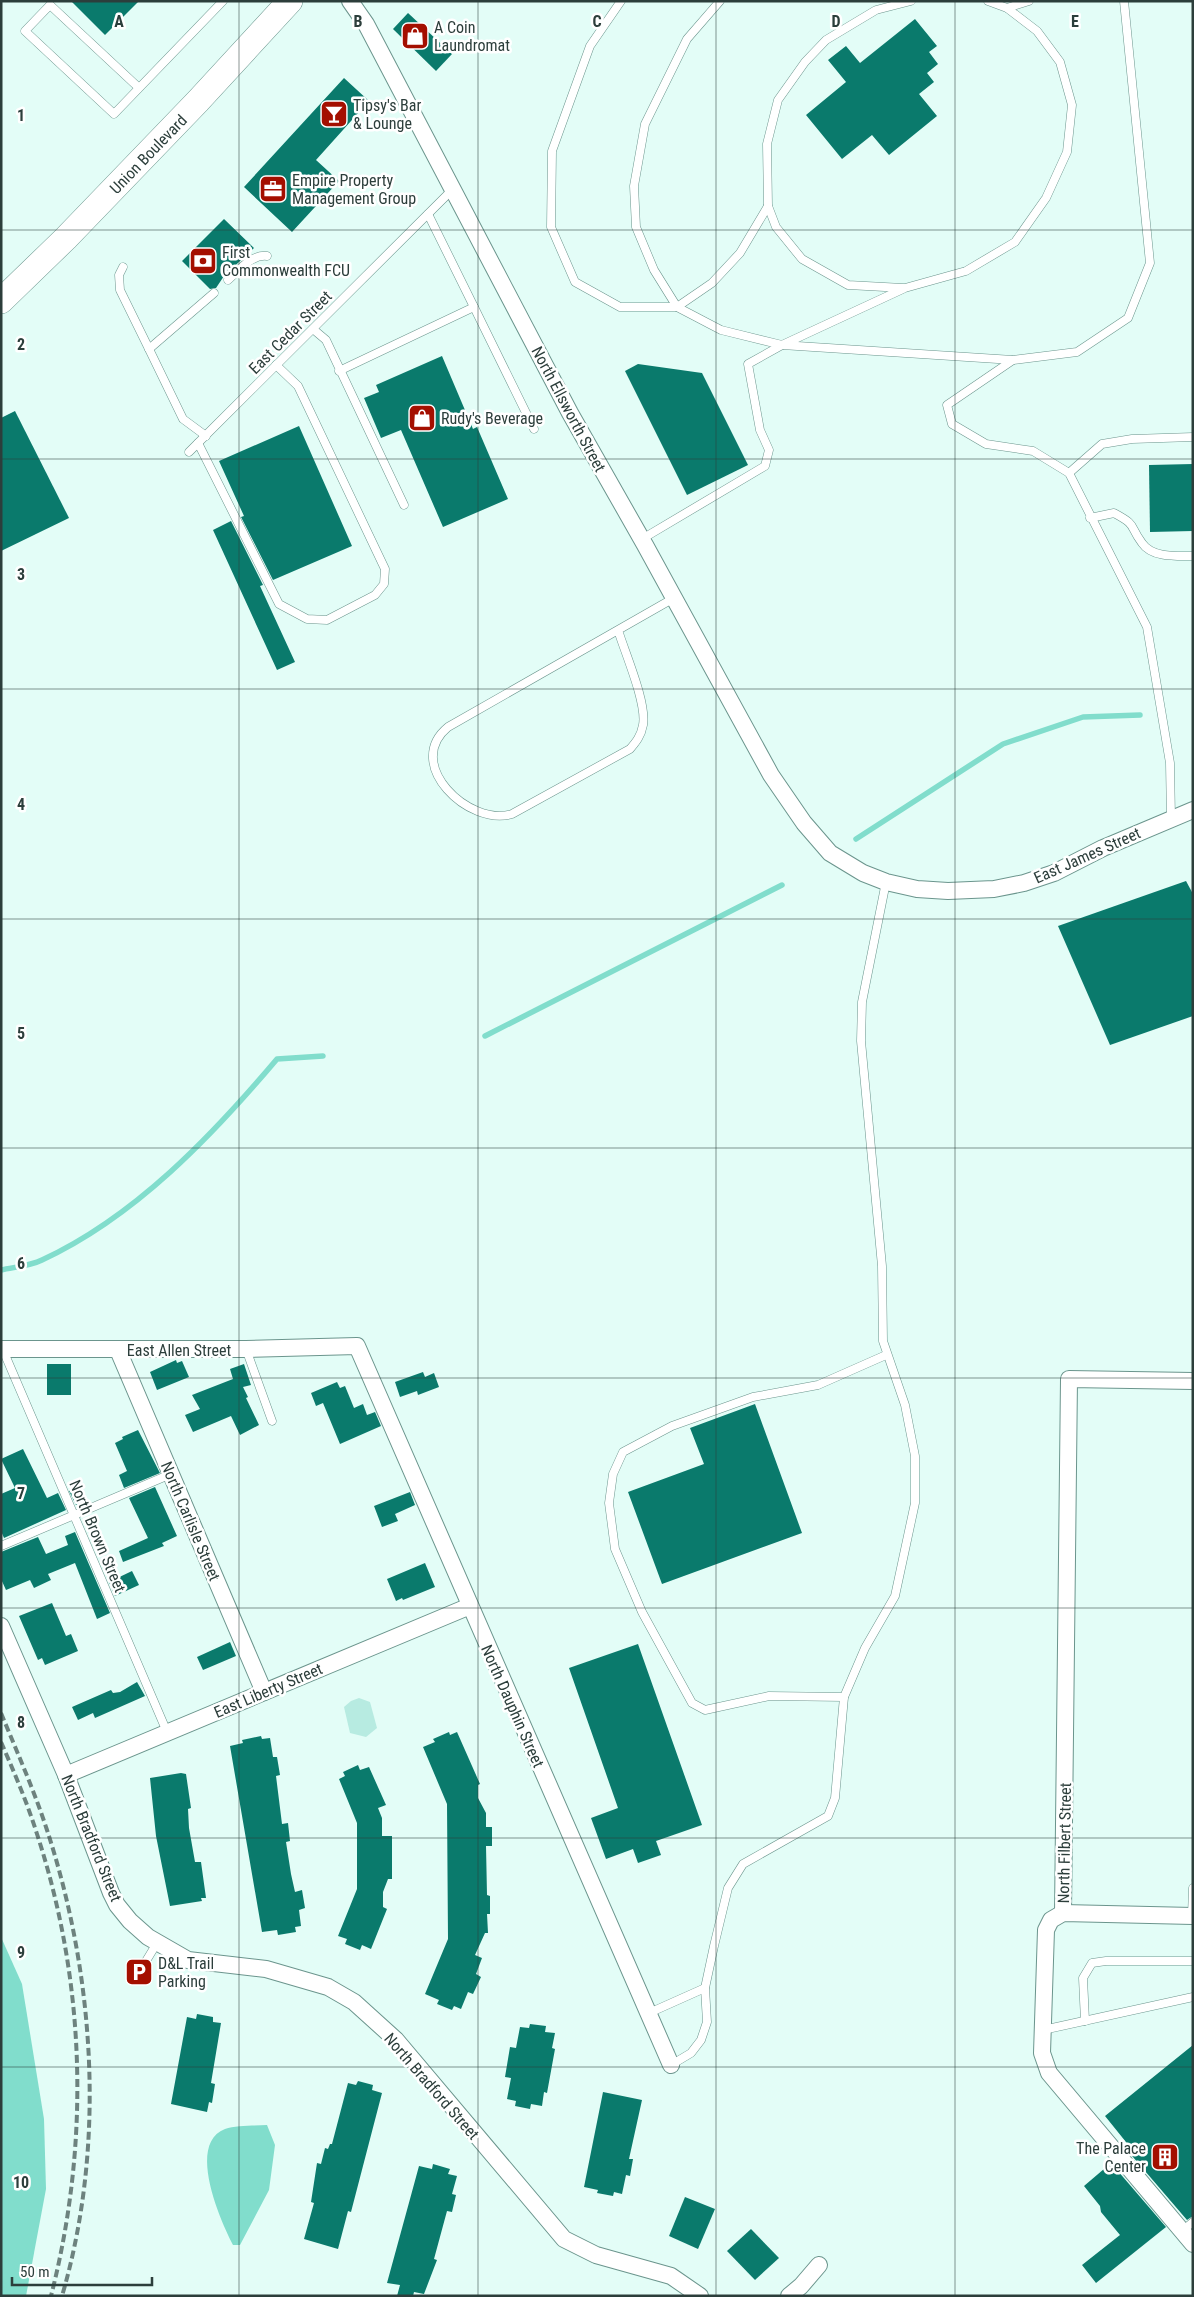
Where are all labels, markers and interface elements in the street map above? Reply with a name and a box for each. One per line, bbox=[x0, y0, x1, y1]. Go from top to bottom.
text: A bbox=[114, 12, 124, 31]
text: B bbox=[354, 12, 363, 31]
text: C bbox=[592, 12, 602, 31]
text: D bbox=[831, 12, 841, 31]
text: E bbox=[1071, 12, 1079, 31]
place label: A Coin Laundromat bbox=[434, 18, 510, 55]
shop icon: A Coin Laundromat bbox=[400, 21, 430, 51]
place label: Tipsy's Bar & Lounge bbox=[353, 96, 422, 133]
bar icon: Tipsy's Bar & Lounge bbox=[319, 99, 349, 129]
text: 1 bbox=[17, 106, 25, 125]
street label: Union Boulevard bbox=[106, 111, 191, 198]
place label: Empire Property Management Group bbox=[292, 171, 416, 208]
office icon: Empire Property Management Group bbox=[258, 174, 288, 204]
place label: First Commonwealth FCU bbox=[222, 243, 350, 280]
bank icon: First Commonwealth FCU bbox=[188, 246, 218, 276]
street label: East Cedar Street bbox=[245, 287, 336, 378]
text: 2 bbox=[17, 335, 25, 354]
street label: North Ellsworth Street bbox=[527, 343, 610, 475]
shop icon: Rudy's Beverage bbox=[407, 403, 437, 433]
place label: Rudy's Beverage bbox=[441, 409, 543, 428]
text: 3 bbox=[17, 565, 25, 584]
text: 4 bbox=[17, 795, 25, 814]
street label: East James Street bbox=[1031, 823, 1144, 887]
text: 5 bbox=[17, 1024, 25, 1043]
text: 6 bbox=[17, 1254, 25, 1273]
street label: East Allen Street bbox=[127, 1341, 231, 1360]
street label: North Carlisle Street bbox=[157, 1459, 224, 1584]
street label: North Brown Street bbox=[65, 1477, 130, 1595]
text: 7 bbox=[17, 1484, 25, 1503]
street label: North Dauphin Street bbox=[477, 1642, 548, 1771]
street label: East Liberty Street bbox=[211, 1659, 325, 1722]
text: 8 bbox=[17, 1713, 25, 1732]
street label: North Bradford Street bbox=[57, 1772, 126, 1905]
street label: North Filbert Street bbox=[1054, 1782, 1075, 1904]
text: 9 bbox=[17, 1943, 25, 1962]
place label: D&L Trail Parking bbox=[158, 1954, 214, 1991]
parking icon: D&L Trail Parking bbox=[124, 1957, 154, 1987]
street label: North Bradford Street bbox=[380, 2029, 483, 2144]
place label: The Palace Center bbox=[1076, 2139, 1146, 2176]
building icon: The Palace Center bbox=[1150, 2142, 1180, 2172]
text: 10 bbox=[13, 2173, 29, 2192]
scale bar bbox=[12, 2254, 152, 2286]
text: 50 m bbox=[20, 2263, 50, 2281]

